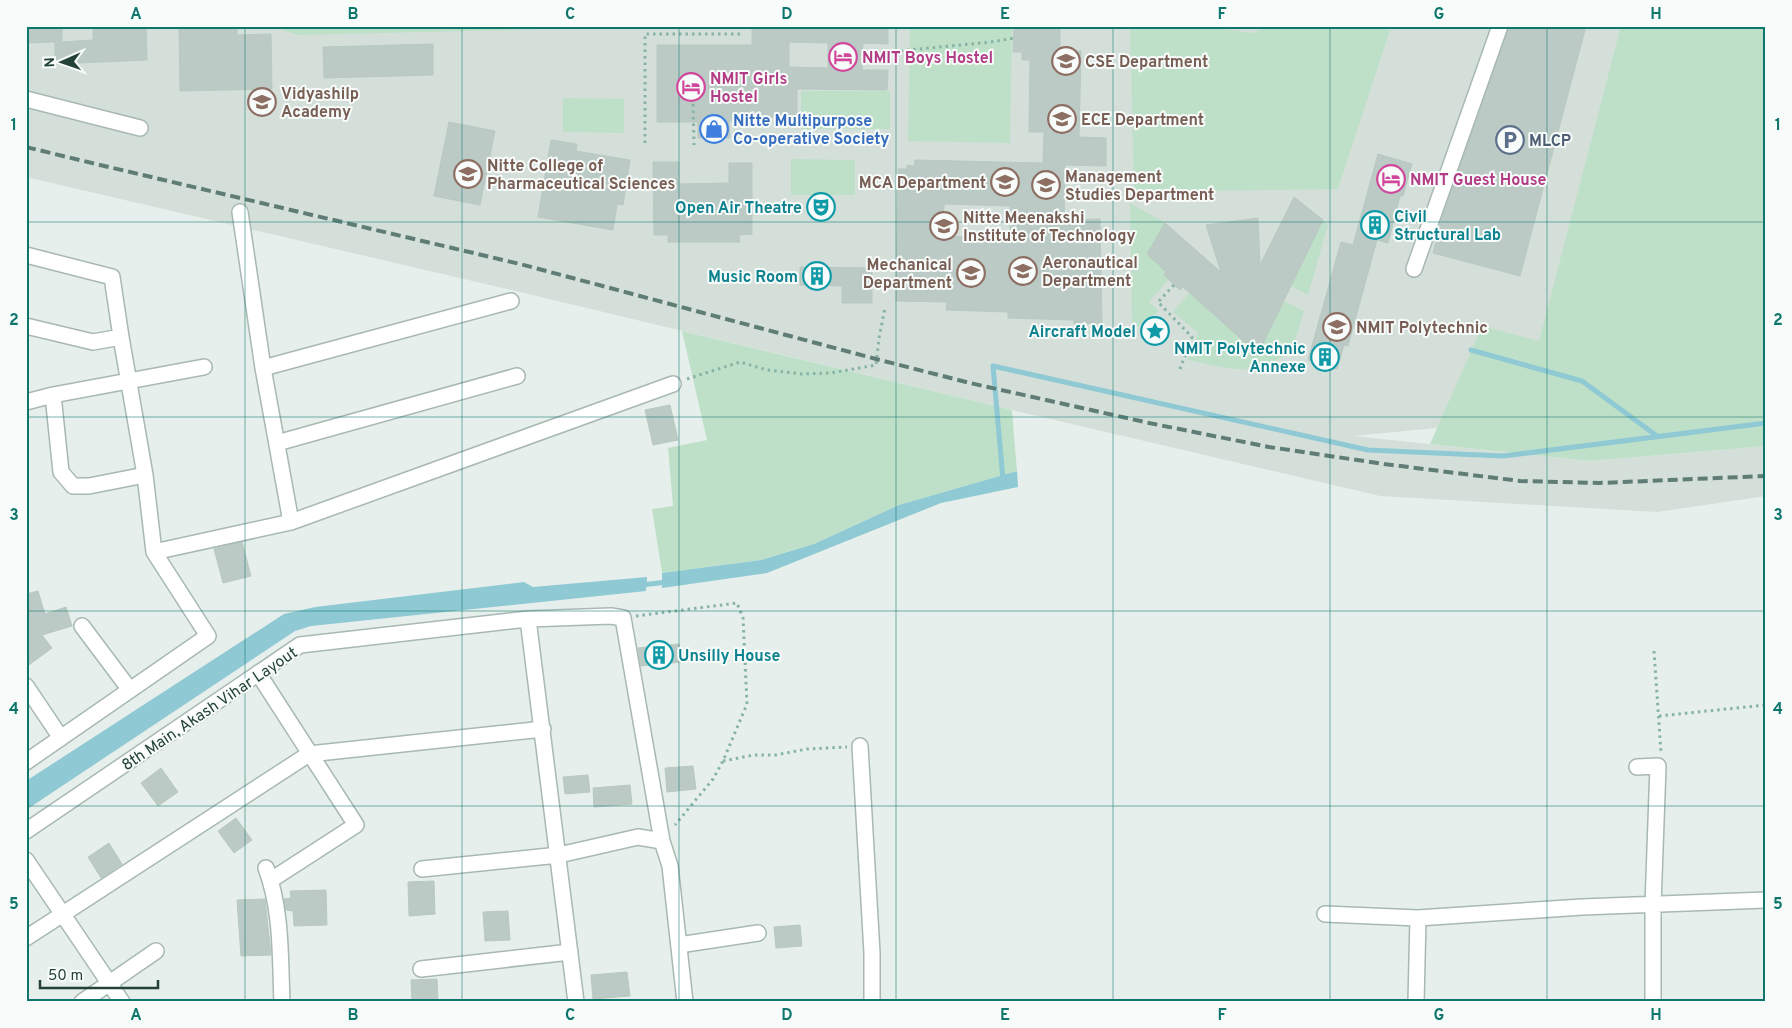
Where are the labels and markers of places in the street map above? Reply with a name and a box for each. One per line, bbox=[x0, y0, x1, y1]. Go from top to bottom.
hotel icon: NMIT Boys Hostel bbox=[828, 42, 858, 72]
school or university icon: CSE Department bbox=[1051, 46, 1081, 76]
place label: NMIT Boys Hostel bbox=[862, 49, 993, 69]
place label: CSE Department bbox=[1085, 53, 1208, 73]
place label: NMIT Girls Hostel bbox=[710, 70, 787, 108]
hotel icon: NMIT Girls Hostel bbox=[676, 72, 706, 102]
place label: Vidyashilp Academy bbox=[281, 85, 359, 123]
school or university icon: Vidyashilp Academy bbox=[247, 87, 277, 117]
school or university icon: ECE Department bbox=[1047, 104, 1077, 134]
place label: ECE Department bbox=[1081, 111, 1204, 131]
place label: Nitte Multipurpose Co-operative Society bbox=[733, 112, 889, 150]
shop icon: Nitte Multipurpose Co-operative Society bbox=[699, 114, 729, 144]
parking icon: MLCP bbox=[1495, 125, 1525, 155]
place label: MLCP bbox=[1529, 132, 1571, 152]
place label: Nitte College of Pharmaceutical Sciences bbox=[487, 157, 675, 195]
school or university icon: Nitte College of Pharmaceutical Sciences bbox=[453, 159, 483, 189]
hotel icon: NMIT Guest House bbox=[1376, 164, 1406, 194]
school or university icon: MCA Department bbox=[990, 167, 1020, 197]
place label: Management Studies Department bbox=[1065, 168, 1214, 206]
school or university icon: Management Studies Department bbox=[1031, 170, 1061, 200]
place label: NMIT Guest House bbox=[1410, 171, 1546, 191]
place label: MCA Department bbox=[859, 174, 986, 194]
theatre icon: Open Air Theatre bbox=[806, 192, 836, 222]
place label: Open Air Theatre bbox=[675, 199, 802, 219]
place label: Civil Structural Lab bbox=[1394, 208, 1501, 246]
place label: Nitte Meenakshi Institute of Technology bbox=[963, 209, 1136, 247]
building icon: Civil Structural Lab bbox=[1360, 210, 1390, 240]
school or university icon: Nitte Meenakshi Institute of Technology bbox=[929, 211, 959, 241]
place label: Aeronautical Department bbox=[1042, 254, 1138, 292]
place label: Mechanical Department bbox=[863, 256, 952, 294]
school or university icon: Aeronautical Department bbox=[1008, 256, 1038, 286]
school or university icon: Mechanical Department bbox=[956, 258, 986, 288]
building icon: Music Room bbox=[802, 261, 832, 291]
place label: Music Room bbox=[708, 268, 798, 288]
school or university icon: NMIT Polytechnic bbox=[1322, 312, 1352, 342]
place icon: Aircraft Model bbox=[1140, 316, 1170, 346]
place label: NMIT Polytechnic bbox=[1356, 319, 1488, 339]
place label: Aircraft Model bbox=[1028, 323, 1136, 343]
place label: NMIT Polytechnic Annexe bbox=[1174, 340, 1306, 378]
building icon: NMIT Polytechnic Annexe bbox=[1310, 342, 1340, 372]
building icon: Unsilly House bbox=[644, 640, 674, 670]
place label: Unsilly House bbox=[678, 647, 780, 667]

